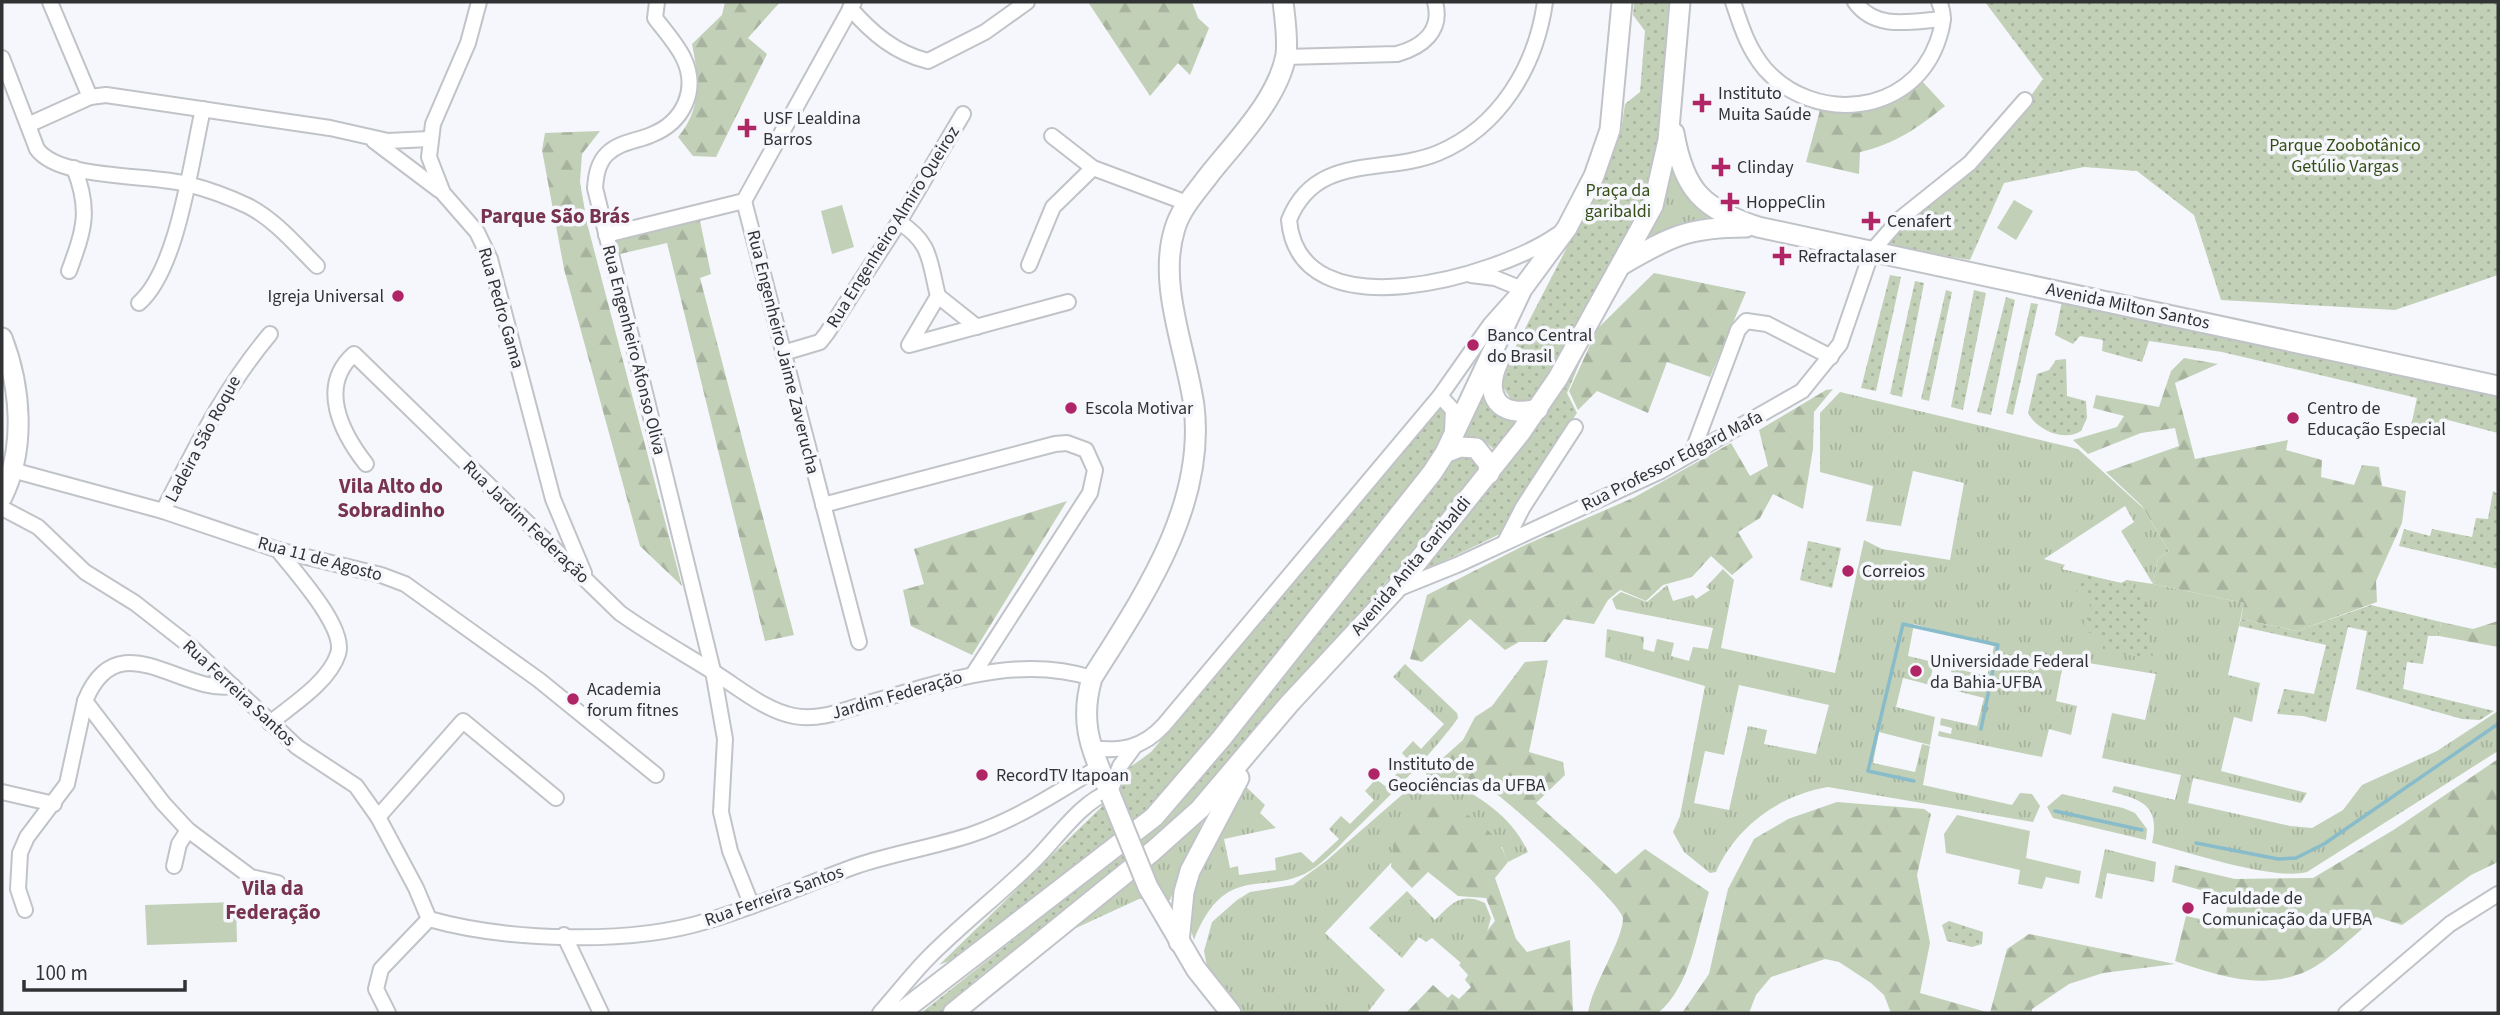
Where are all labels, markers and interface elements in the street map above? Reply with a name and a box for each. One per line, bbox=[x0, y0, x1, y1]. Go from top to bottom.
place label: Instituto Muita Saúde bbox=[1718, 81, 1811, 127]
marker: Instituto Muita Saúde bbox=[1692, 93, 1712, 113]
place label: USF Lealdina Barros bbox=[763, 106, 861, 152]
marker: USF Lealdina Barros bbox=[737, 118, 757, 138]
street label: Rua Engenheiro Almiro Queiroz bbox=[820, 121, 966, 333]
park label: Parque Zoobotânico Getúlio Vargas bbox=[2269, 133, 2421, 179]
place label: Clinday bbox=[1737, 155, 1794, 180]
marker: Clinday bbox=[1711, 157, 1731, 177]
park label: Praça da garibaldi bbox=[1585, 178, 1651, 224]
place label: HoppeClin bbox=[1746, 190, 1826, 215]
marker: HoppeClin bbox=[1720, 192, 1740, 212]
district label: Parque São Brás bbox=[480, 201, 630, 231]
place label: Cenafert bbox=[1887, 209, 1951, 234]
marker: Cenafert bbox=[1861, 211, 1881, 231]
street label: Rua Engenheiro Jaime Zaverucha bbox=[741, 227, 825, 477]
street label: Rua Engenheiro Afonso Oliva bbox=[596, 242, 672, 458]
street label: Rua Pedro Gama bbox=[472, 244, 530, 372]
place label: Refractalaser bbox=[1798, 244, 1897, 269]
marker: Refractalaser bbox=[1772, 246, 1792, 266]
street label: Avenida Milton Santos bbox=[2044, 276, 2212, 336]
place label: Igreja Universal bbox=[268, 284, 384, 309]
marker: Igreja Universal bbox=[390, 288, 406, 304]
place label: Banco Central do Brasil bbox=[1487, 323, 1592, 369]
marker: Banco Central do Brasil bbox=[1465, 337, 1481, 353]
street label: Ladeira São Roque bbox=[159, 371, 247, 507]
place label: Escola Motivar bbox=[1085, 396, 1194, 421]
place label: Centro de Educação Especial bbox=[2307, 396, 2446, 442]
marker: Escola Motivar bbox=[1063, 400, 1079, 416]
street label: Rua Professor Edgard Mafa bbox=[1577, 404, 1767, 518]
marker: Centro de Educação Especial bbox=[2285, 410, 2301, 426]
street label: Rua Jardim Federação bbox=[457, 455, 595, 589]
district label: Vila Alto do Sobradinho bbox=[337, 471, 445, 525]
street label: Avenida Anita Garibaldi bbox=[1345, 491, 1477, 641]
street label: Rua 11 de Agosto bbox=[255, 530, 385, 588]
place label: Correios bbox=[1862, 559, 1925, 584]
marker: Correios bbox=[1840, 563, 1856, 579]
street label: Rua Ferreira Santos bbox=[177, 634, 301, 752]
place label: Universidade Federal da Bahia-UFBA bbox=[1930, 649, 2089, 695]
marker: Universidade Federal da Bahia-UFBA bbox=[1908, 663, 1924, 679]
street label: Jardim Federação bbox=[829, 664, 965, 726]
place label: Academia forum fitnes bbox=[587, 677, 678, 723]
marker: Academia forum fitnes bbox=[565, 691, 581, 707]
place label: Instituto de Geociências da UFBA bbox=[1388, 752, 1546, 798]
place label: RecordTV Itapoan bbox=[996, 763, 1129, 788]
marker: Instituto de Geociências da UFBA bbox=[1366, 766, 1382, 782]
marker: RecordTV Itapoan bbox=[974, 767, 990, 783]
street label: Rua Ferreira Santos bbox=[701, 859, 847, 933]
district label: Vila da Federação bbox=[225, 873, 321, 927]
place label: Faculdade de Comunicação da UFBA bbox=[2202, 886, 2372, 932]
marker: Faculdade de Comunicação da UFBA bbox=[2180, 900, 2196, 916]
scale bar bbox=[24, 948, 186, 992]
text: 100 m bbox=[35, 958, 88, 988]

